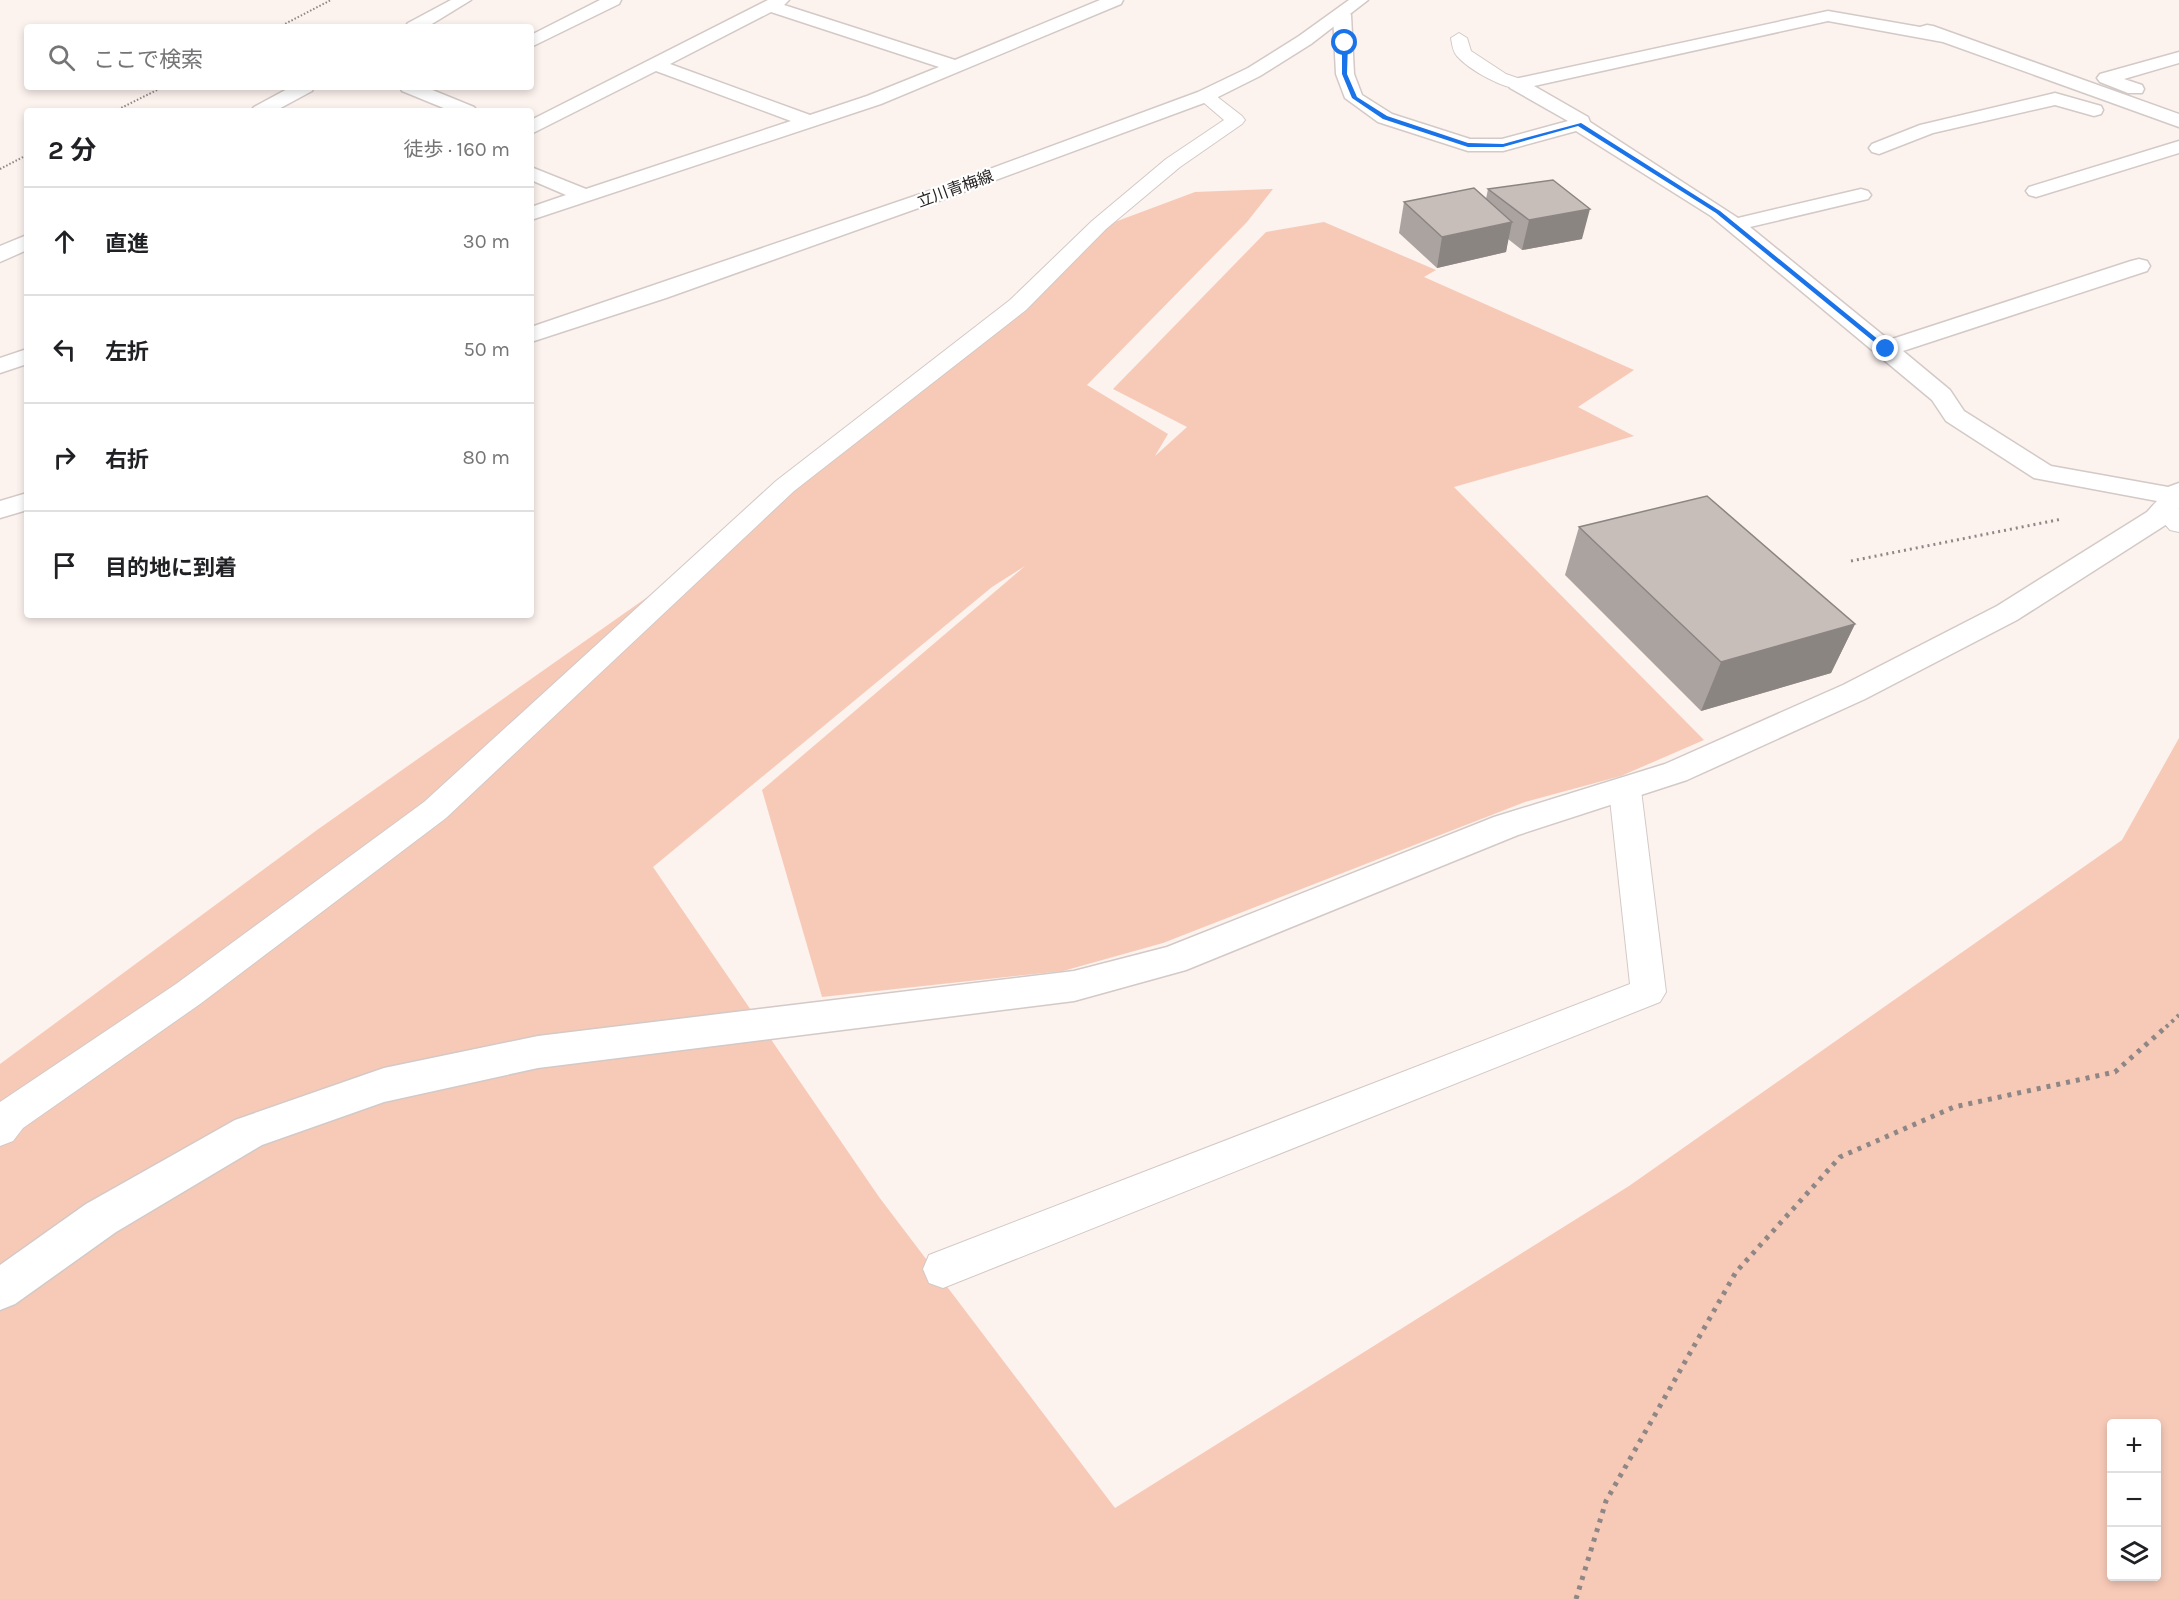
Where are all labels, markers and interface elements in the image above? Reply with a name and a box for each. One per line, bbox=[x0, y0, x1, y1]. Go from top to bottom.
search box bbox=[24, 24, 534, 90]
route start bbox=[1331, 29, 1357, 55]
icon: search bbox=[45, 41, 78, 74]
text: ここで検索 bbox=[93, 47, 203, 73]
text: 2 分 bbox=[48, 135, 96, 166]
text: 徒歩 · 160 m bbox=[404, 138, 510, 161]
street label: 立川青梅線 bbox=[914, 166, 996, 211]
icon: ahead bbox=[48, 225, 81, 258]
text: 30 m bbox=[463, 230, 510, 253]
text: 直進 bbox=[105, 231, 149, 257]
icon: left bbox=[48, 333, 81, 366]
route end bbox=[1872, 335, 1898, 361]
text: 50 m bbox=[463, 338, 510, 361]
text: 左折 bbox=[105, 339, 149, 365]
icon: right bbox=[48, 441, 81, 474]
text: 80 m bbox=[462, 446, 510, 469]
text: 右折 bbox=[105, 447, 149, 473]
icon: arrive bbox=[48, 549, 81, 582]
text: 目的地に到着 bbox=[105, 555, 237, 581]
map controls bbox=[2107, 1419, 2161, 1581]
button: + bbox=[2107, 1419, 2161, 1473]
button: − bbox=[2107, 1473, 2161, 1527]
button: layers bbox=[2107, 1527, 2161, 1581]

